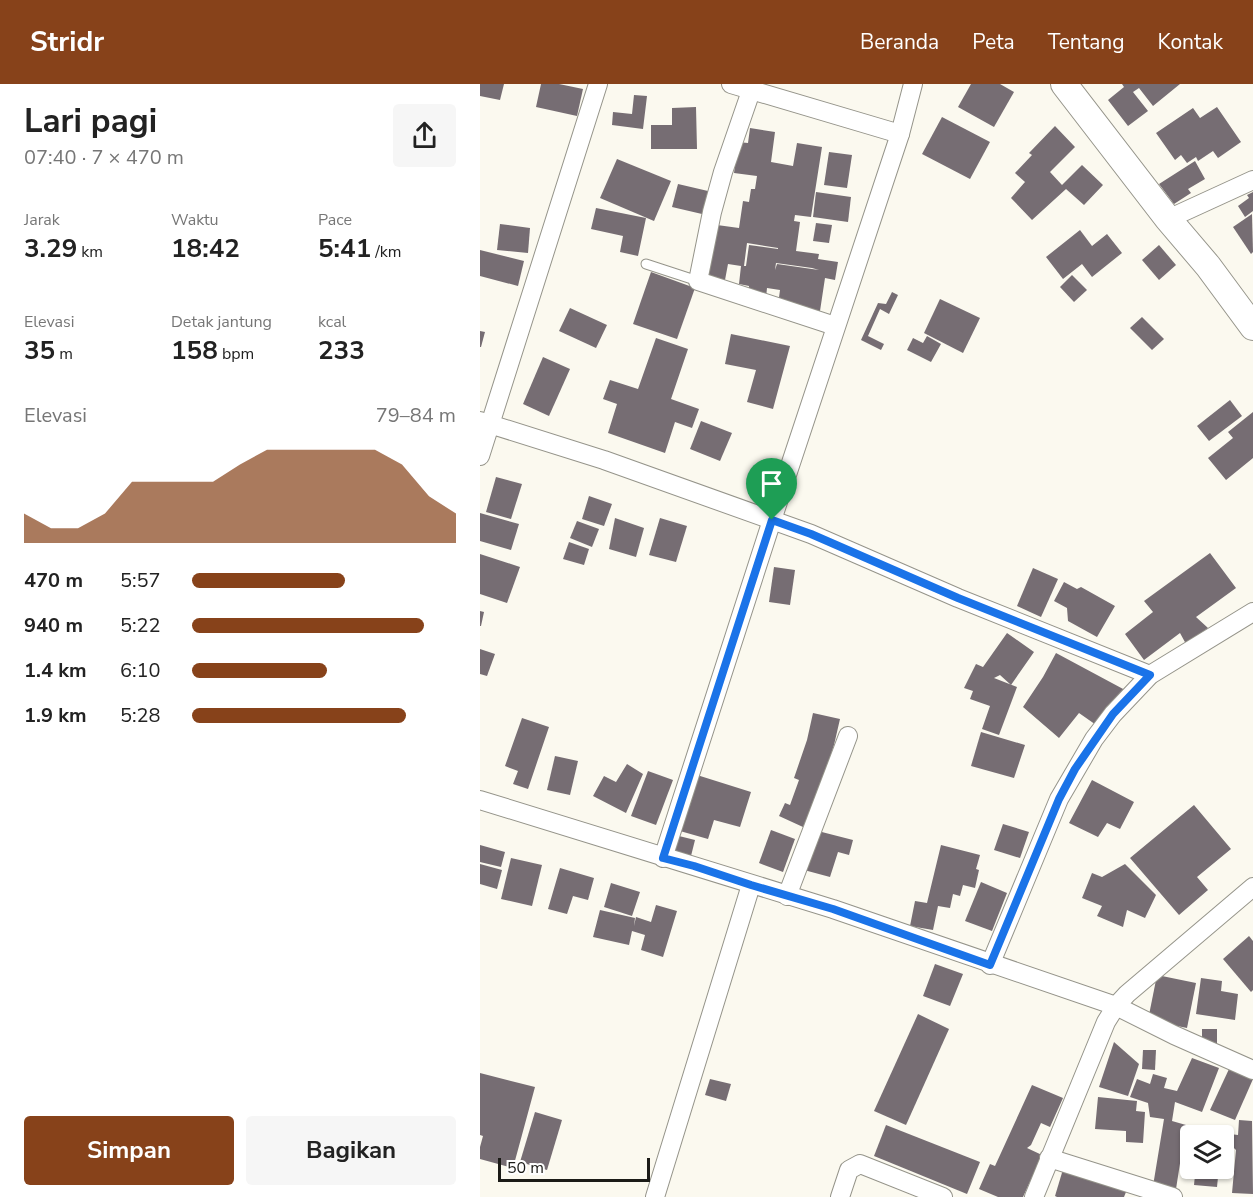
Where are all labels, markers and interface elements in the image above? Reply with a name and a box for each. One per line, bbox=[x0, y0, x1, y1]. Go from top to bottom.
text: Stridr bbox=[30, 23, 104, 61]
text: Beranda bbox=[860, 28, 939, 56]
text: Peta bbox=[972, 28, 1015, 56]
text: Tentang bbox=[1048, 28, 1125, 56]
text: Kontak bbox=[1158, 28, 1223, 56]
text: Lari pagi bbox=[24, 99, 157, 144]
button: share bbox=[393, 104, 456, 167]
text: 07:40 · 7 × 470 m bbox=[24, 144, 184, 171]
text: Jarak bbox=[24, 209, 60, 231]
text: Waktu bbox=[171, 209, 219, 231]
text: Pace bbox=[318, 209, 352, 231]
text: 3.29 bbox=[24, 231, 77, 266]
text: 18:42 bbox=[171, 231, 240, 266]
text: 5:41 bbox=[318, 231, 371, 266]
text: km bbox=[77, 241, 103, 263]
text: /km bbox=[371, 241, 402, 263]
text: Elevasi bbox=[24, 311, 74, 333]
text: Detak jantung bbox=[171, 311, 272, 333]
text: kcal bbox=[318, 311, 346, 333]
text: 35 bbox=[24, 333, 55, 368]
text: 158 bbox=[171, 333, 218, 368]
text: 233 bbox=[318, 333, 365, 368]
text: m bbox=[55, 343, 73, 365]
text: bpm bbox=[218, 343, 254, 365]
text: Elevasi bbox=[24, 402, 87, 429]
text: 79–84 m bbox=[376, 402, 456, 429]
pin bbox=[746, 458, 797, 520]
icon: arrive bbox=[755, 467, 788, 500]
text: 470 m bbox=[24, 567, 83, 594]
text: 5:57 bbox=[120, 567, 161, 594]
text: 940 m bbox=[24, 612, 83, 639]
text: 5:22 bbox=[120, 612, 161, 639]
text: 1.4 km bbox=[24, 657, 87, 684]
text: 6:10 bbox=[120, 657, 161, 684]
text: 1.9 km bbox=[24, 702, 87, 729]
text: 5:28 bbox=[120, 702, 161, 729]
button: Simpan bbox=[24, 1116, 234, 1185]
button: Bagikan bbox=[246, 1116, 456, 1185]
map controls bbox=[1180, 1125, 1234, 1179]
button: layers bbox=[1180, 1125, 1234, 1179]
scale bar bbox=[498, 1155, 650, 1182]
text: 50 m bbox=[507, 1157, 544, 1179]

